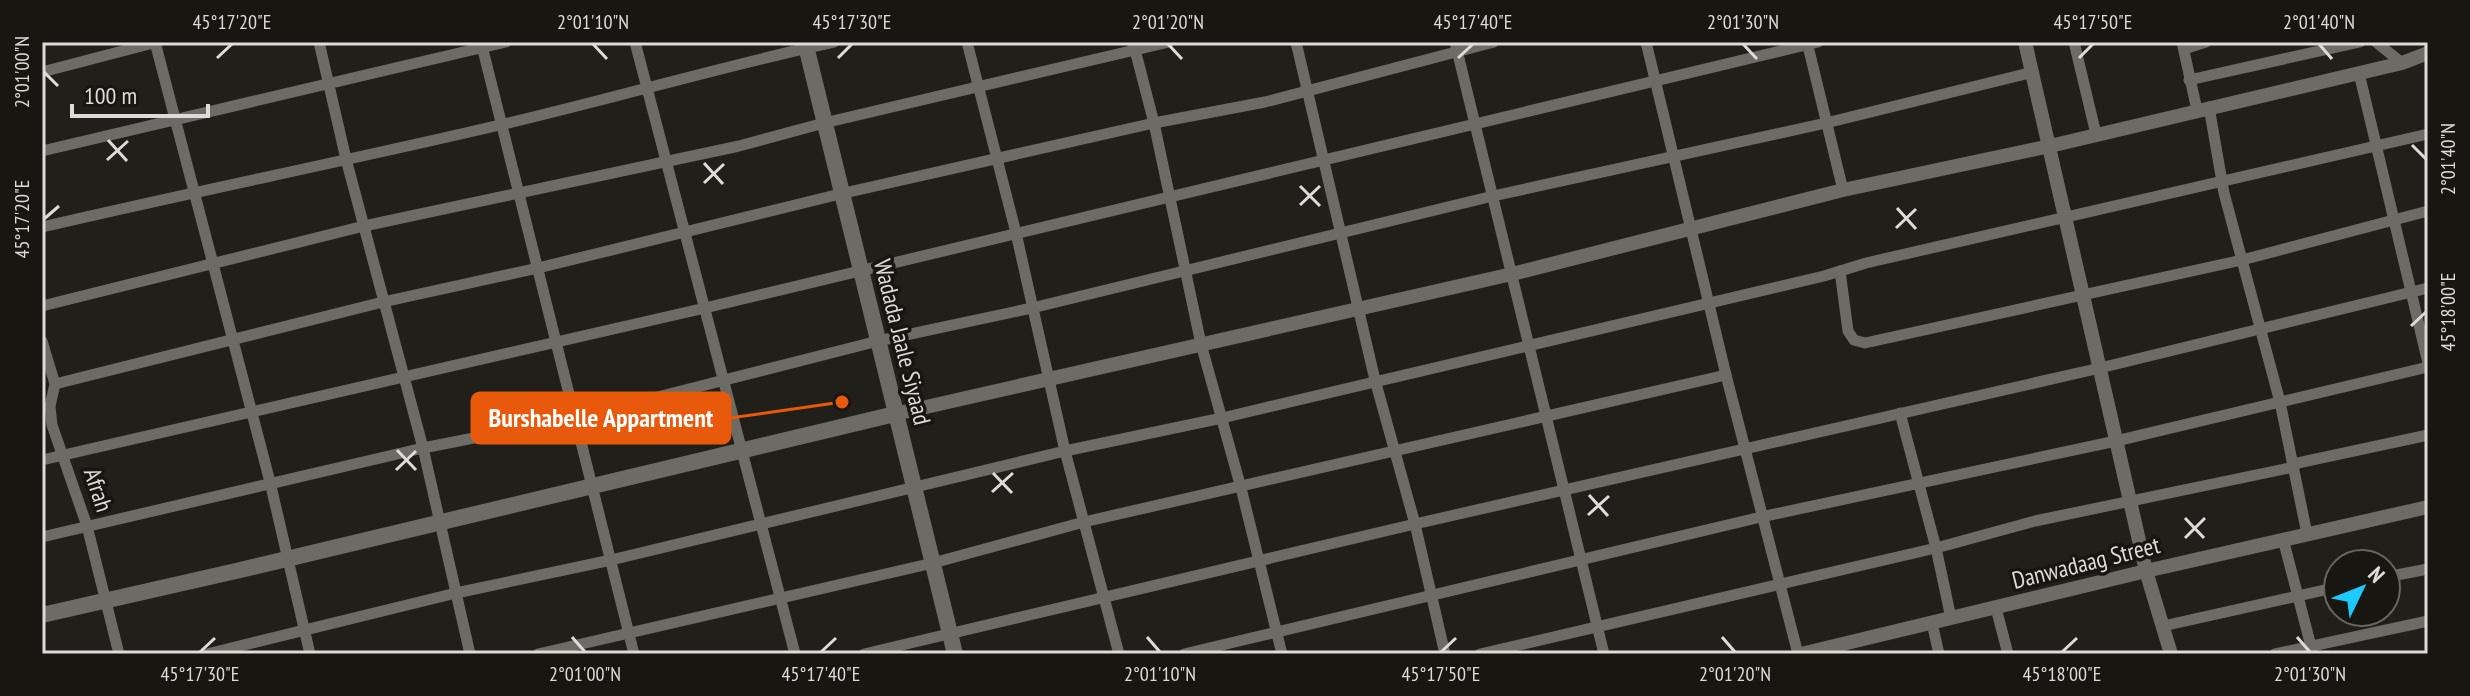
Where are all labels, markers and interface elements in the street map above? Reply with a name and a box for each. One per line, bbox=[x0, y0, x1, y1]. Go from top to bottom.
text: 45°17'20"E bbox=[193, 9, 271, 35]
text: 2°01'10"N bbox=[557, 9, 629, 35]
text: 45°17'30"E bbox=[813, 9, 891, 35]
text: 2°01'20"N bbox=[1132, 9, 1204, 35]
text: 45°17'40"E bbox=[1434, 9, 1512, 35]
text: 2°01'30"N bbox=[1707, 9, 1779, 35]
text: 45°17'50"E bbox=[2054, 9, 2132, 35]
text: 2°01'40"N bbox=[2283, 9, 2355, 35]
text: 2°01'00"N bbox=[9, 36, 35, 108]
scale bar bbox=[72, 68, 208, 118]
text: 100 m bbox=[84, 80, 137, 111]
text: 2°01'40"N bbox=[2435, 123, 2461, 195]
text: 45°17'20"E bbox=[9, 180, 35, 258]
street label: Wadada Jaale Siyaad bbox=[867, 256, 938, 428]
text: 45°18'00"E bbox=[2435, 273, 2461, 351]
callout: Burshabelle Appartment bbox=[472, 393, 730, 443]
text: Burshabelle Appartment bbox=[489, 401, 714, 434]
street label: Afrah bbox=[77, 464, 120, 516]
street label: Danwadaag Street bbox=[2009, 529, 2163, 596]
north arrow bbox=[2322, 548, 2402, 628]
text: N bbox=[2362, 560, 2391, 588]
text: 45°17'30"E bbox=[161, 661, 239, 687]
text: 2°01'00"N bbox=[549, 661, 621, 687]
text: 45°17'40"E bbox=[782, 661, 860, 687]
text: 2°01'10"N bbox=[1124, 661, 1196, 687]
text: 45°17'50"E bbox=[1402, 661, 1480, 687]
text: 2°01'20"N bbox=[1699, 661, 1771, 687]
text: 45°18'00"E bbox=[2023, 661, 2101, 687]
text: 2°01'30"N bbox=[2274, 661, 2346, 687]

